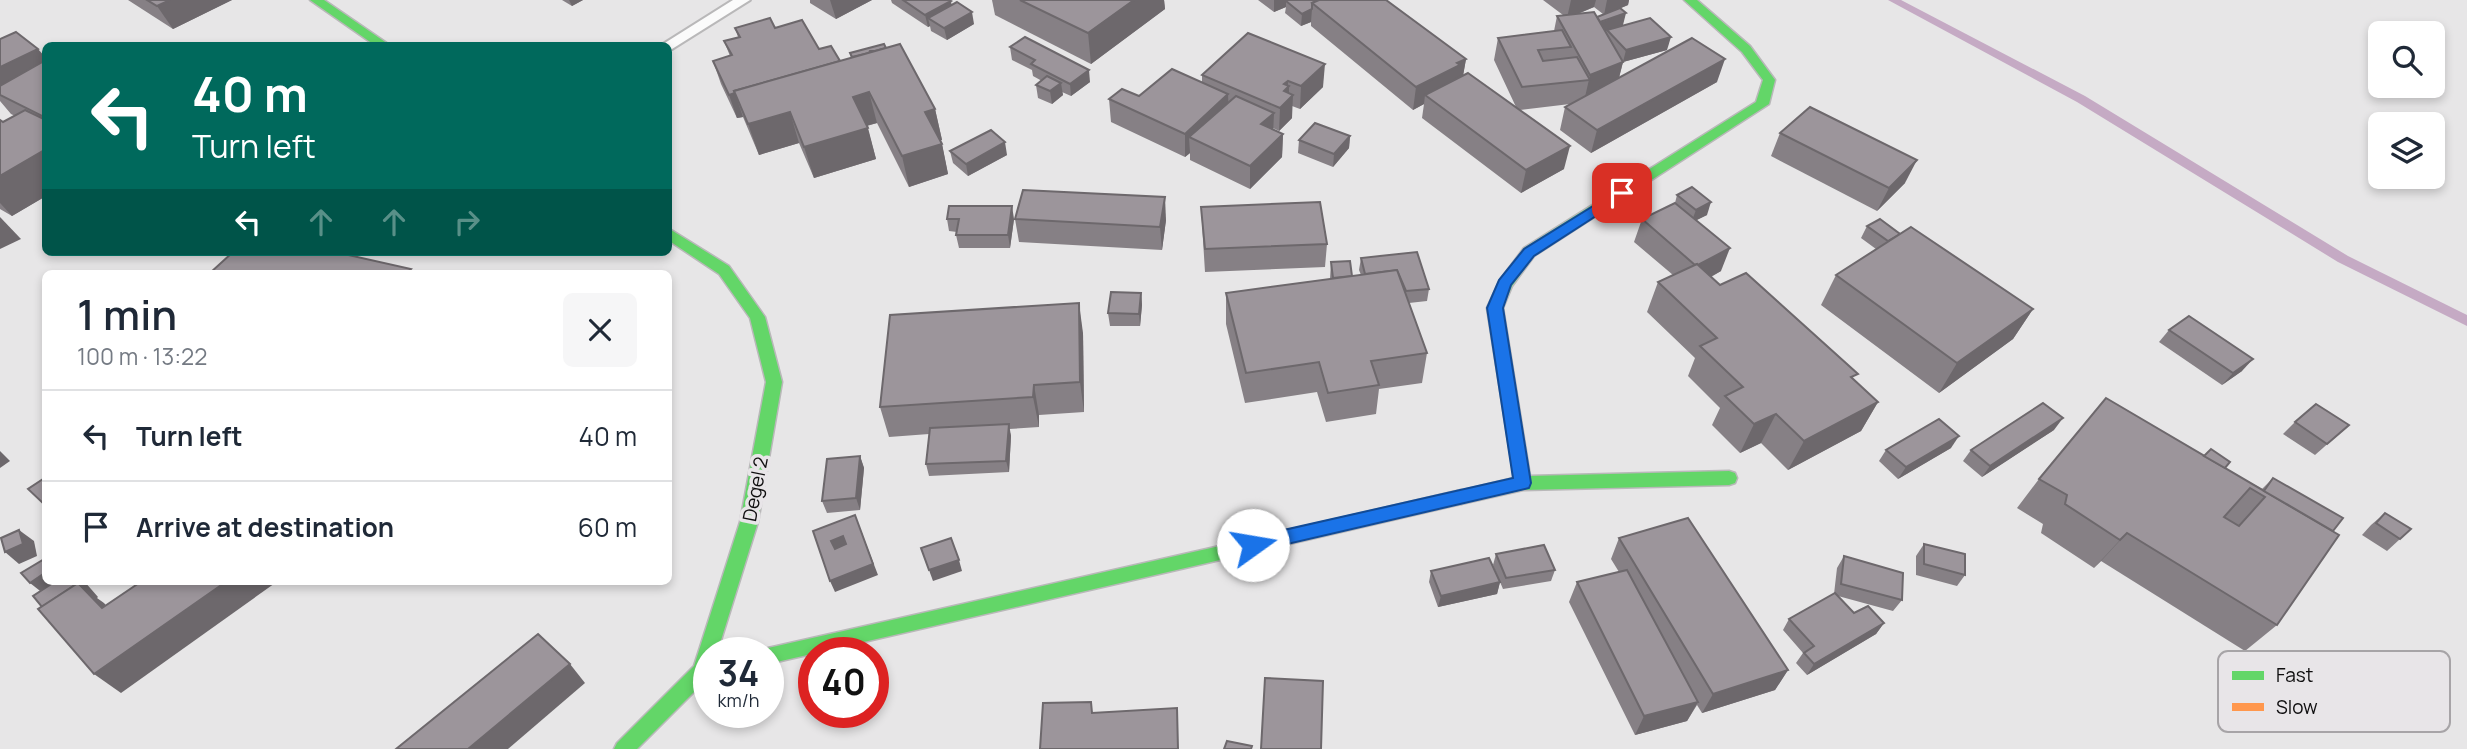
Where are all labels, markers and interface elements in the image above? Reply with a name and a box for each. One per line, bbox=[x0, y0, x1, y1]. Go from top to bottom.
map controls bbox=[2368, 21, 2445, 189]
button: search bbox=[2368, 21, 2445, 98]
text: 40 m bbox=[192, 60, 308, 127]
icon: left bbox=[77, 70, 168, 161]
button: layers bbox=[2368, 112, 2445, 189]
text: Turn left bbox=[192, 124, 316, 168]
pin bbox=[1592, 163, 1652, 223]
icon: arrive bbox=[1603, 174, 1641, 212]
icon: left bbox=[229, 203, 267, 241]
icon: ahead bbox=[302, 203, 340, 241]
icon: ahead bbox=[375, 203, 413, 241]
icon: right bbox=[448, 203, 486, 241]
text: 1 min bbox=[77, 285, 177, 343]
button: close bbox=[563, 293, 637, 367]
text: 100 m · 13:22 bbox=[77, 340, 207, 372]
icon: left bbox=[77, 417, 115, 455]
text: Turn left bbox=[136, 418, 243, 454]
text: 40 m bbox=[579, 418, 637, 454]
street label: Degel 2 bbox=[736, 454, 774, 524]
icon: arrive bbox=[77, 508, 115, 546]
position arrow bbox=[1216, 508, 1290, 582]
text: Arrive at destination bbox=[136, 509, 394, 545]
text: 60 m bbox=[578, 509, 637, 545]
speed limit sign: 40 bbox=[798, 637, 889, 728]
text: 34 bbox=[718, 649, 759, 697]
legend bbox=[2218, 651, 2450, 732]
text: Fast bbox=[2276, 662, 2313, 688]
text: km/h bbox=[718, 688, 759, 712]
text: Slow bbox=[2276, 694, 2318, 720]

